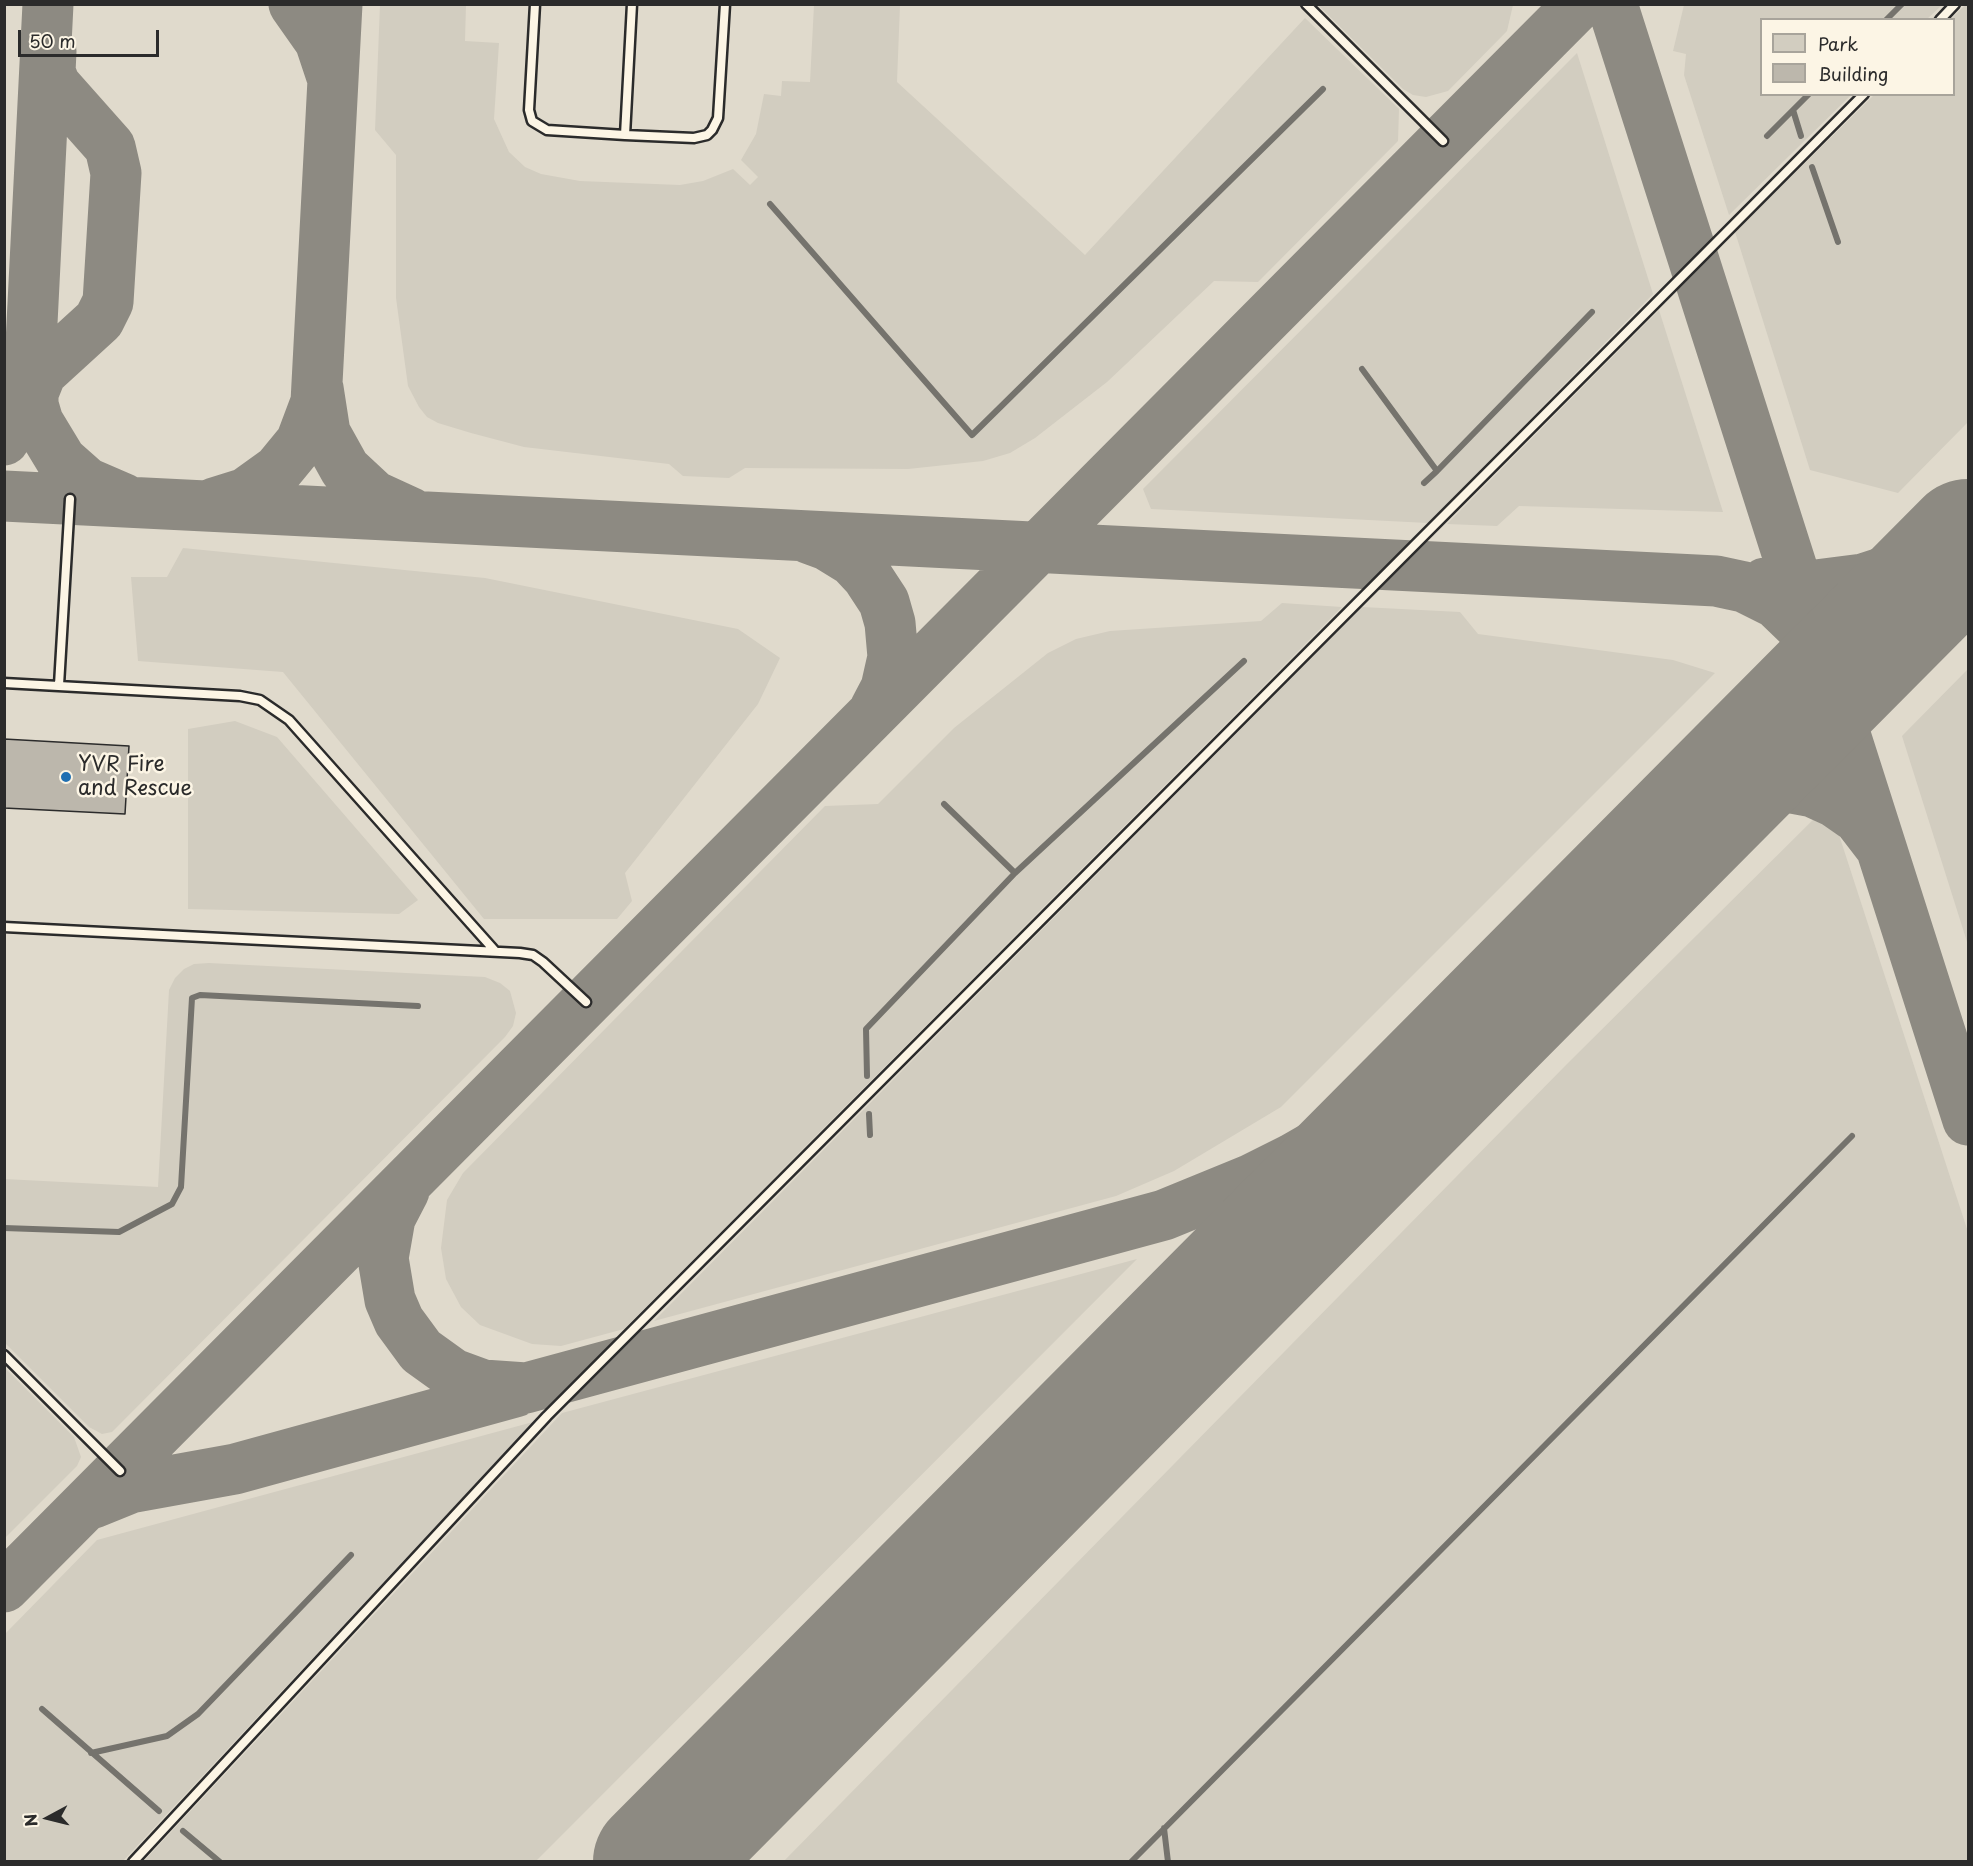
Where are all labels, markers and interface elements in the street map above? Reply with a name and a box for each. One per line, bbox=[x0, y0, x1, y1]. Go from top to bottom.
scale bar bbox=[21, 18, 162, 56]
legend bbox=[1760, 18, 1955, 96]
text: 50 m bbox=[29, 27, 76, 54]
text: Park bbox=[1818, 30, 1858, 57]
text: Building bbox=[1818, 60, 1888, 87]
place label: YVR Fire and Rescue bbox=[78, 752, 192, 802]
marker: YVR Fire and Rescue bbox=[59, 770, 73, 784]
north arrow bbox=[18, 1788, 78, 1848]
text: N bbox=[17, 1812, 43, 1828]

